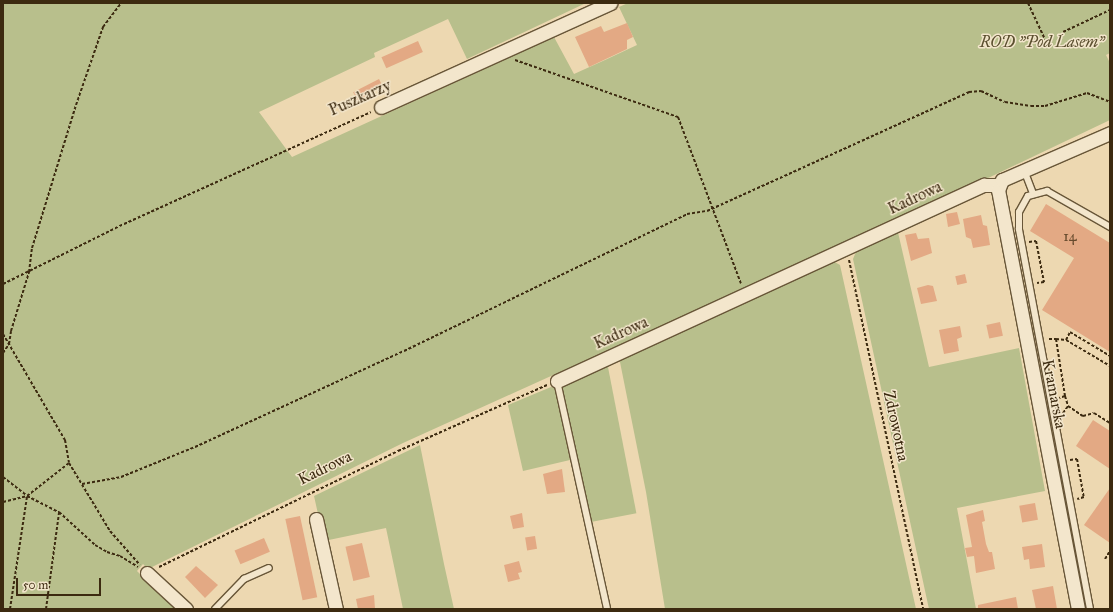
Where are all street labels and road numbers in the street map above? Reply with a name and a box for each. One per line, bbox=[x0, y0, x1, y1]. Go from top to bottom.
street label: Puszkarzy bbox=[326, 76, 394, 120]
street label: Kadrowa bbox=[885, 177, 945, 219]
street label: Kadrowa bbox=[591, 313, 651, 353]
street label: Kramarska bbox=[1038, 358, 1070, 430]
street label: Zdrowotna bbox=[879, 389, 913, 463]
street label: Kadrowa bbox=[295, 447, 355, 489]

